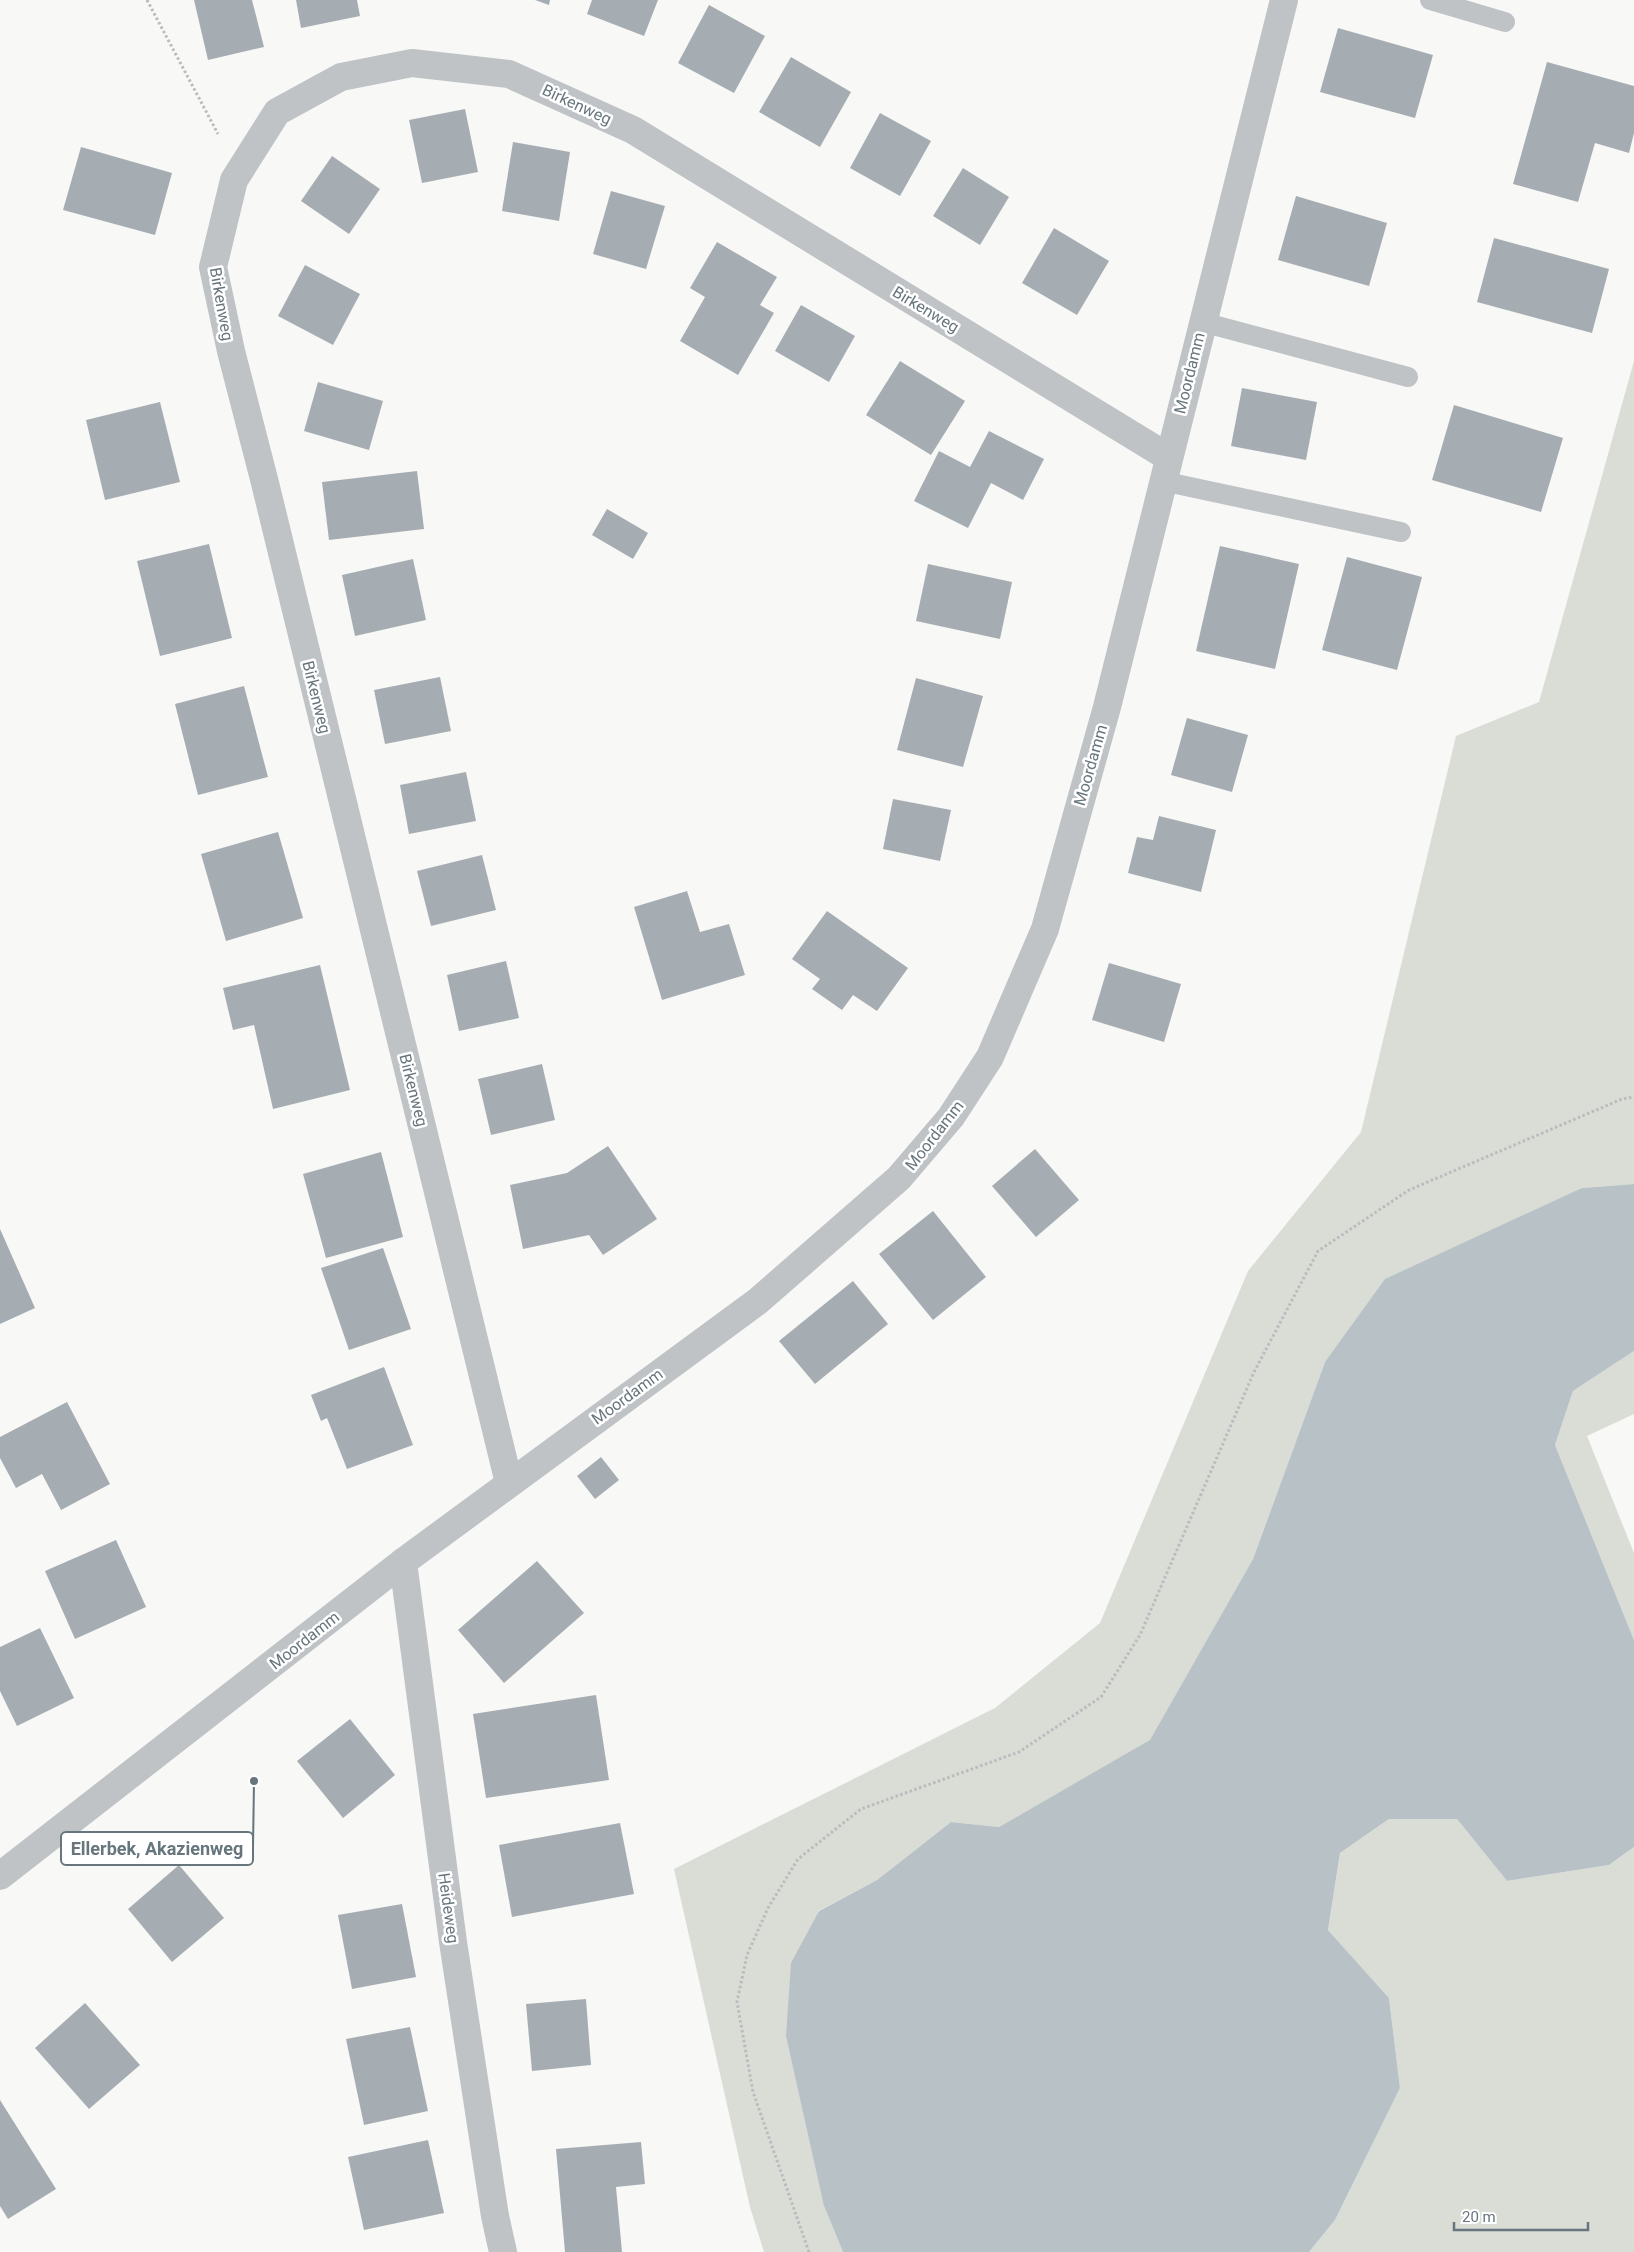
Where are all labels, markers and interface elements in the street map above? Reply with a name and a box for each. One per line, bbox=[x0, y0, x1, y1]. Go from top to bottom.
street label: Birkenweg bbox=[539, 80, 614, 129]
street label: Birkenweg bbox=[206, 266, 237, 342]
street label: Birkenweg bbox=[889, 282, 962, 337]
street label: Moordamm bbox=[1170, 330, 1209, 416]
street label: Birkenweg bbox=[298, 659, 335, 735]
street label: Moordamm bbox=[1070, 722, 1111, 808]
street label: Birkenweg bbox=[395, 1052, 432, 1128]
street label: Moordamm bbox=[901, 1097, 968, 1174]
street label: Moordamm bbox=[588, 1364, 667, 1429]
street label: Moordamm bbox=[266, 1607, 343, 1674]
callout: Ellerbek, Akazienweg bbox=[61, 1832, 253, 1865]
text: Ellerbek, Akazienweg bbox=[71, 1838, 243, 1859]
street label: Heideweg bbox=[434, 1872, 463, 1944]
scale bar bbox=[1454, 2200, 1588, 2232]
text: 20 m bbox=[1462, 2208, 1496, 2226]

